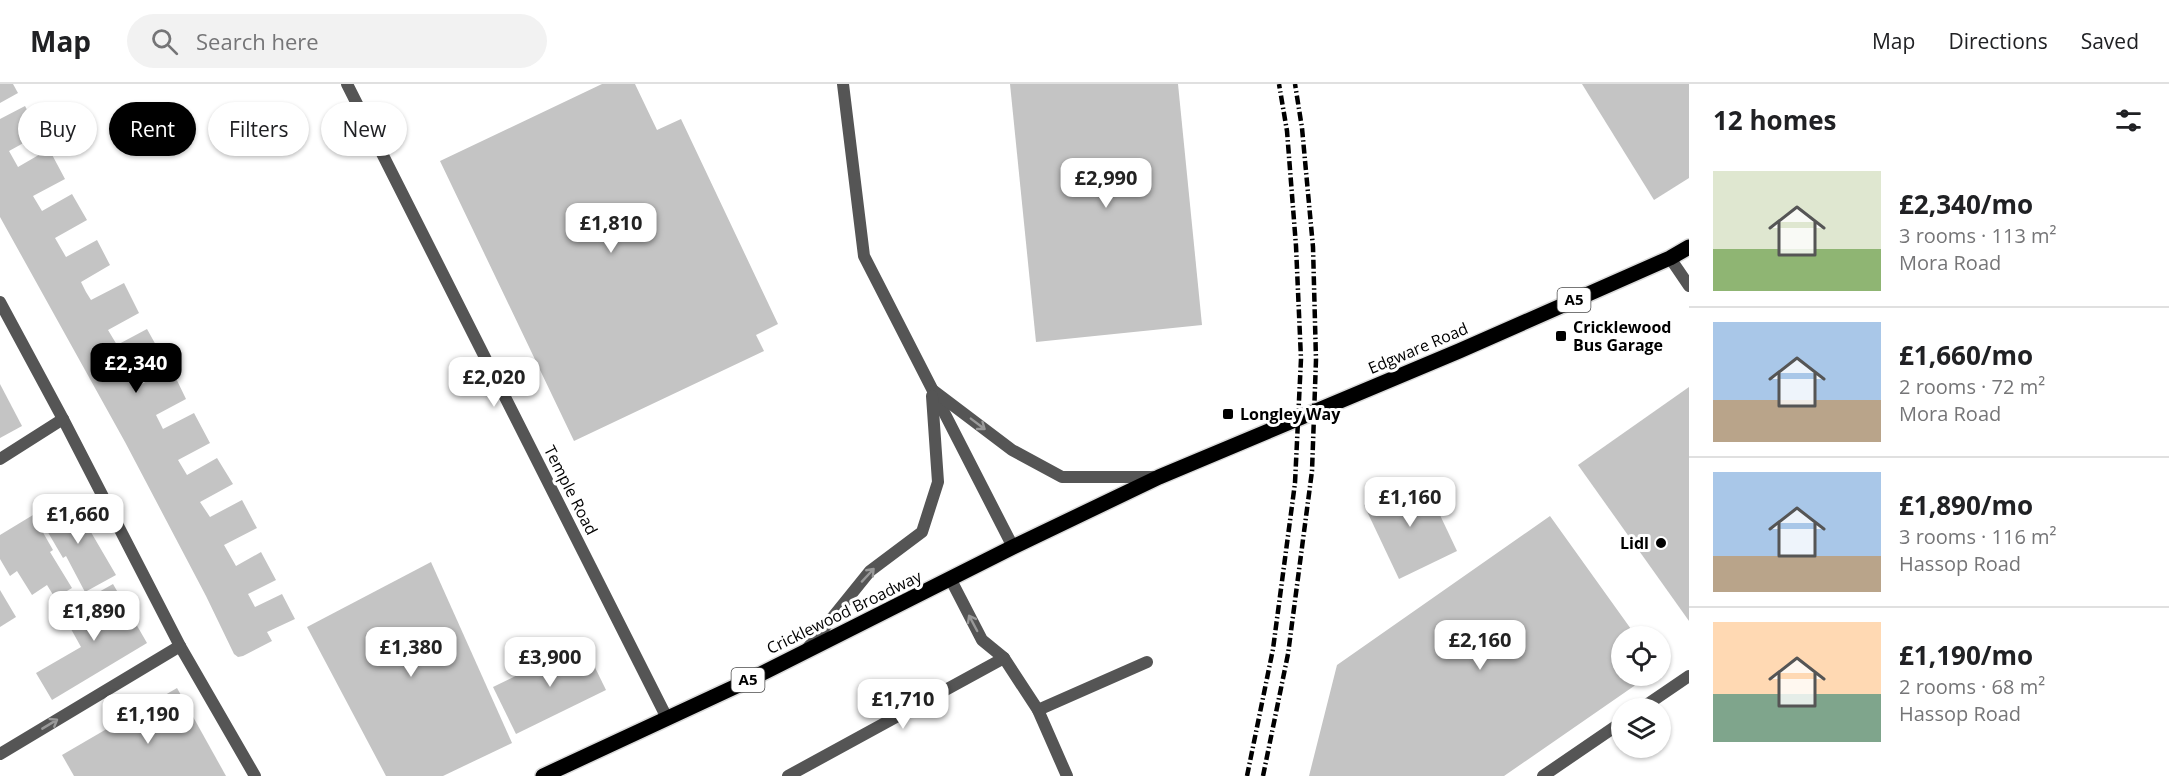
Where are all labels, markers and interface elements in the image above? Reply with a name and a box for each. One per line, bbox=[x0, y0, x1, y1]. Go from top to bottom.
search box bbox=[127, 14, 547, 68]
text: Map bbox=[30, 22, 91, 60]
icon: search bbox=[148, 25, 181, 58]
text: Search here bbox=[196, 26, 319, 56]
text: Map bbox=[1872, 27, 1915, 55]
text: Directions bbox=[1948, 27, 2048, 55]
text: Saved bbox=[2081, 27, 2139, 55]
chip: Buy bbox=[18, 102, 97, 156]
chip: Rent bbox=[109, 102, 196, 156]
chip: Filters bbox=[208, 102, 309, 156]
chip: New bbox=[321, 102, 407, 156]
text: 12 homes bbox=[1713, 102, 1837, 138]
icon: filters bbox=[2112, 104, 2145, 137]
pin: £2,990 bbox=[1057, 158, 1155, 209]
text: £2,990 bbox=[1075, 164, 1137, 191]
text: £2,340/mo bbox=[1899, 186, 2033, 222]
icon: home bbox=[1761, 195, 1833, 267]
pin: £1,810 bbox=[562, 203, 660, 254]
text: £1,810 bbox=[580, 209, 642, 236]
text: 3 rooms · 113 m² bbox=[1899, 222, 2057, 249]
text: Mora Road bbox=[1899, 249, 2001, 276]
road number: A5 bbox=[1558, 288, 1590, 312]
place label: Cricklewood Bus Garage bbox=[1573, 316, 1671, 356]
street label: Edgware Road bbox=[1365, 317, 1471, 379]
marker: Cricklewood Bus Garage bbox=[1554, 329, 1568, 343]
text: £1,660/mo bbox=[1899, 337, 2033, 373]
pin: £2,340 bbox=[87, 343, 185, 394]
icon: home bbox=[1761, 346, 1833, 418]
text: £2,340 bbox=[105, 349, 167, 376]
pin: £2,020 bbox=[445, 357, 543, 408]
text: £2,020 bbox=[463, 363, 525, 390]
text: 2 rooms · 72 m² bbox=[1899, 373, 2045, 400]
text: Mora Road bbox=[1899, 400, 2001, 427]
place label: Longley Way bbox=[1240, 403, 1341, 425]
marker: Longley Way bbox=[1221, 407, 1235, 421]
one-way arrow bbox=[969, 418, 985, 430]
street label: Temple Road bbox=[539, 441, 603, 539]
pin: £1,160 bbox=[1361, 477, 1459, 528]
text: £1,160 bbox=[1379, 483, 1441, 510]
text: £1,890/mo bbox=[1899, 487, 2033, 523]
pin: £1,660 bbox=[29, 494, 127, 545]
icon: home bbox=[1761, 496, 1833, 568]
text: £1,660 bbox=[47, 500, 109, 527]
text: 3 rooms · 116 m² bbox=[1899, 523, 2057, 550]
place label: Lidl bbox=[1620, 532, 1649, 554]
marker: Lidl bbox=[1654, 536, 1668, 550]
text: Hassop Road bbox=[1899, 550, 2021, 577]
street label: Cricklewood Broadway bbox=[763, 564, 926, 659]
one-way arrow bbox=[861, 567, 875, 582]
pin: £1,890 bbox=[45, 591, 143, 642]
text: £1,890 bbox=[63, 597, 125, 624]
one-way arrow bbox=[967, 615, 979, 632]
pin: £2,160 bbox=[1431, 620, 1529, 671]
text: £2,160 bbox=[1449, 626, 1511, 653]
map controls bbox=[1611, 626, 1671, 758]
button: locate bbox=[1611, 626, 1671, 686]
pin: £1,380 bbox=[362, 627, 460, 678]
text: £1,380 bbox=[380, 633, 442, 660]
pin: £3,900 bbox=[501, 637, 599, 688]
text: £1,190/mo bbox=[1899, 637, 2033, 673]
text: £3,900 bbox=[519, 643, 581, 670]
icon: home bbox=[1761, 646, 1833, 718]
road number: A5 bbox=[732, 668, 764, 692]
text: 2 rooms · 68 m² bbox=[1899, 673, 2045, 700]
pin: £1,710 bbox=[854, 679, 952, 730]
text: £1,710 bbox=[872, 685, 934, 712]
pin: £1,190 bbox=[99, 694, 197, 745]
button: layers bbox=[1611, 698, 1671, 758]
text: £1,190 bbox=[117, 700, 179, 727]
text: Hassop Road bbox=[1899, 700, 2021, 727]
one-way arrow bbox=[41, 718, 58, 730]

